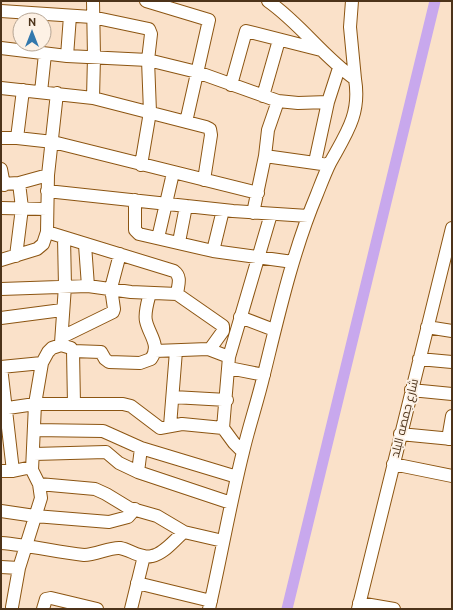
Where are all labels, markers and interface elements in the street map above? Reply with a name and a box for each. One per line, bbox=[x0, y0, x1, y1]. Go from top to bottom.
north arrow bbox=[12, 12, 52, 52]
text: N bbox=[28, 16, 36, 28]
street label: شارع جمصه البلد bbox=[388, 377, 422, 459]

